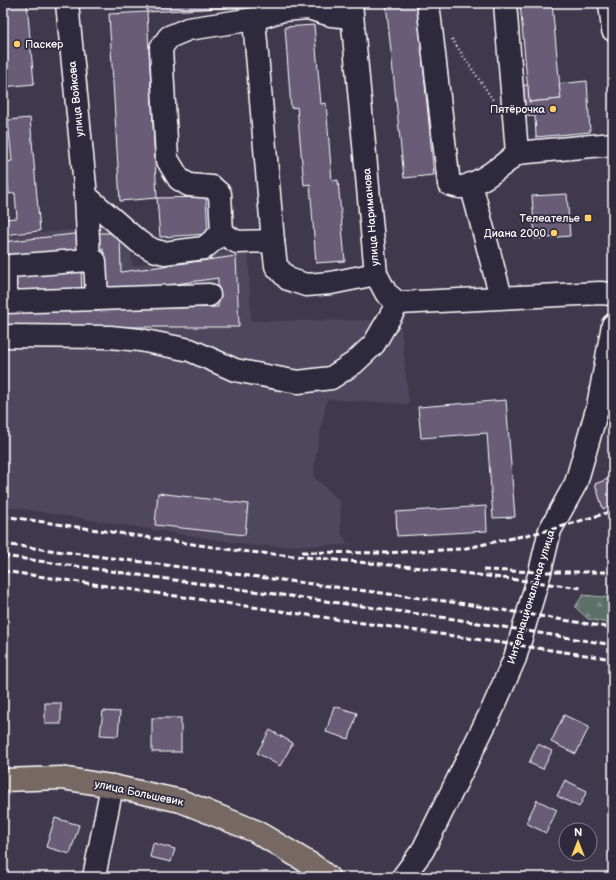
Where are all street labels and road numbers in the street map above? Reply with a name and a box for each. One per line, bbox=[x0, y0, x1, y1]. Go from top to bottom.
street label: улица Войкова bbox=[66, 60, 86, 138]
street label: улица Нариманова bbox=[360, 167, 382, 267]
street label: Интернациональная улица bbox=[504, 528, 558, 666]
street label: улица Большевик bbox=[93, 777, 185, 809]

